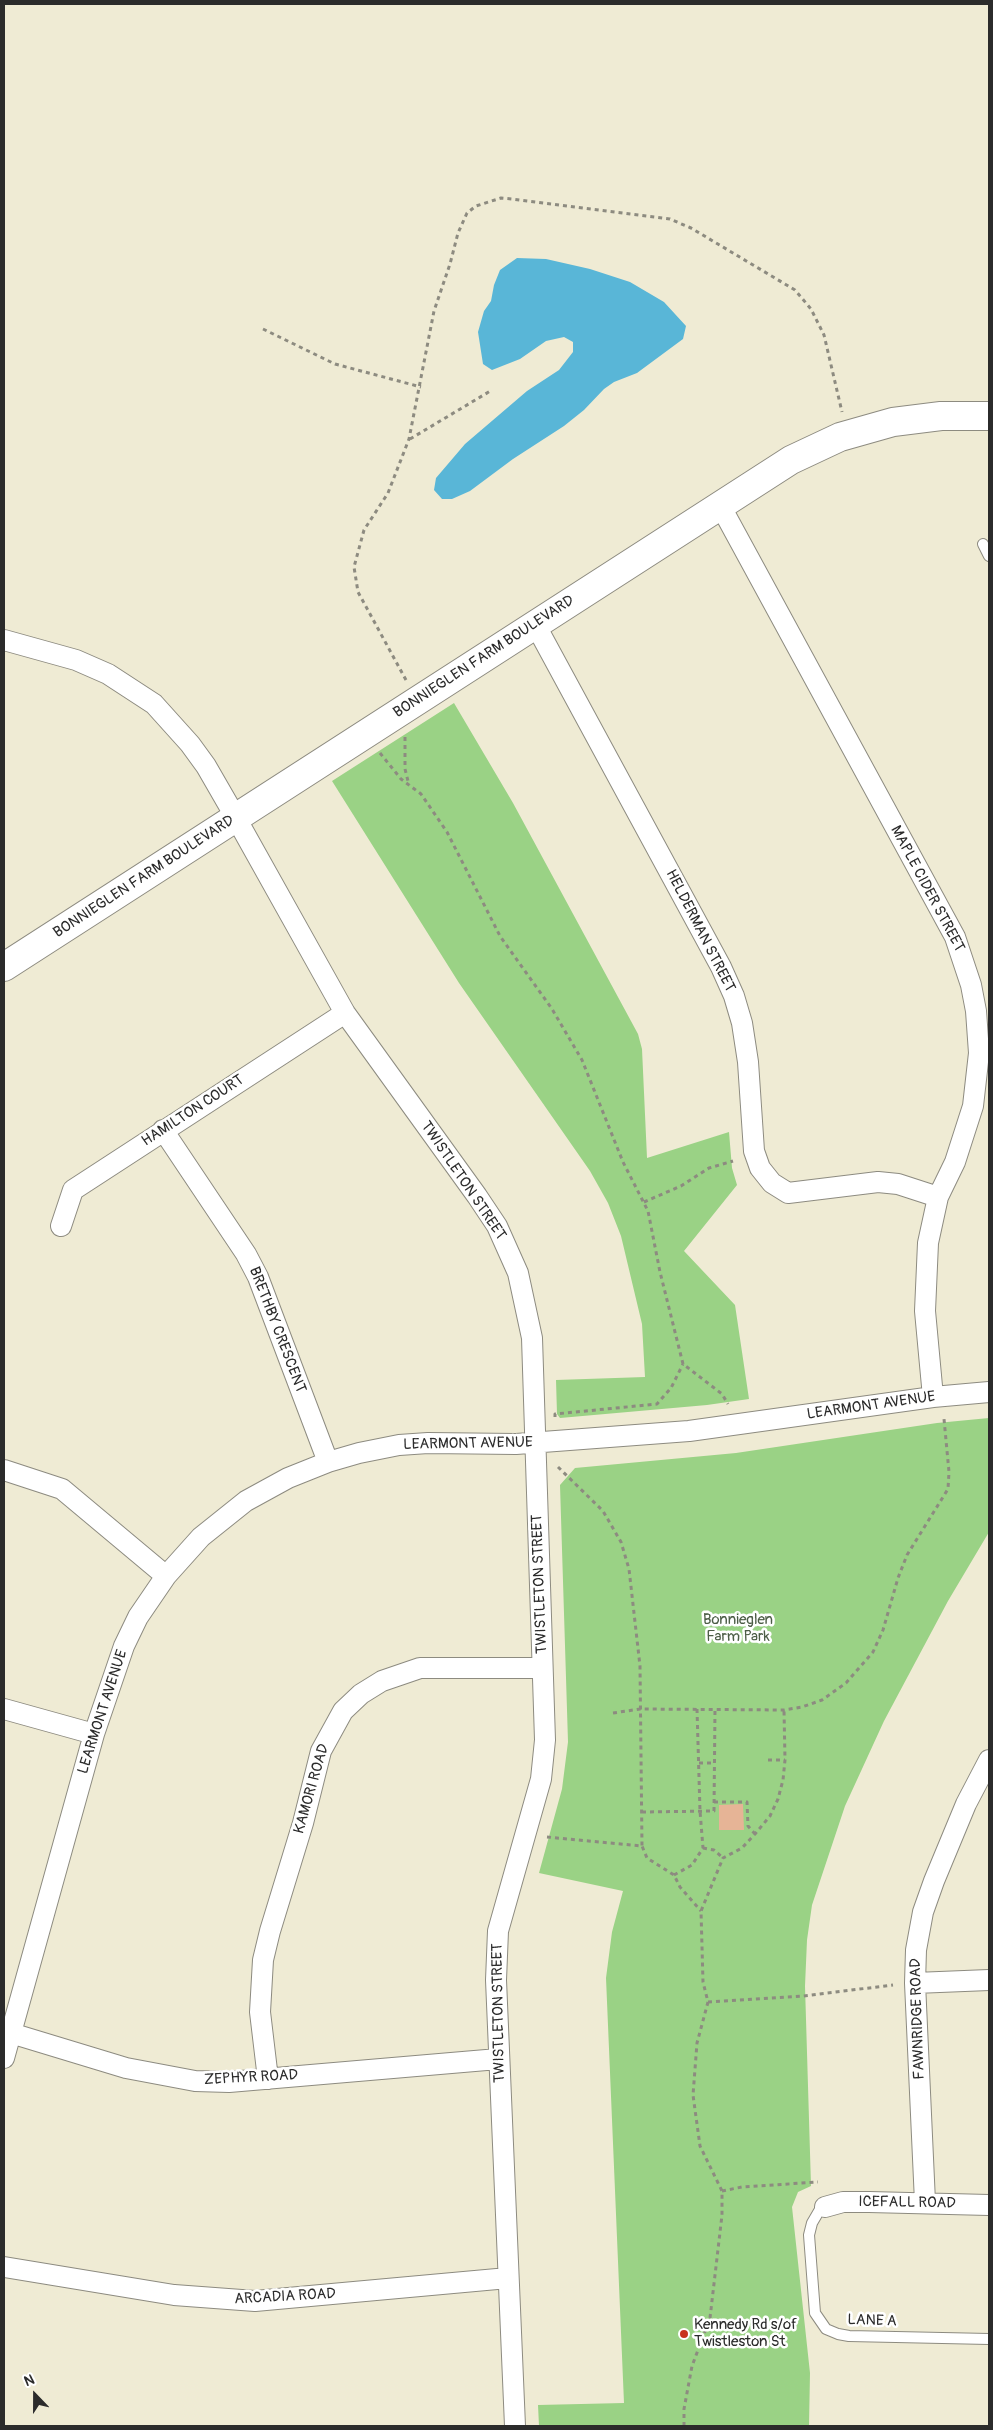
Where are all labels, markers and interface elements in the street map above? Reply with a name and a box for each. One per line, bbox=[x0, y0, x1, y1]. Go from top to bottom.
street label: BONNIEGLEN FARM BOULEVARD bbox=[390, 592, 578, 722]
street label: BONNIEGLEN FARM BOULEVARD bbox=[50, 812, 238, 942]
street label: MAPLE CIDER STREET bbox=[886, 823, 968, 955]
street label: HELDERMAN STREET bbox=[661, 867, 739, 995]
street label: HAMILTON COURT bbox=[139, 1071, 247, 1151]
street label: TWISTLETON STREET bbox=[417, 1118, 509, 1244]
street label: BRETHBY CRESCENT bbox=[245, 1264, 309, 1396]
street label: LEARMONT AVENUE bbox=[806, 1388, 936, 1424]
street label: LEARMONT AVENUE bbox=[403, 1434, 533, 1454]
street label: TWISTLETON STREET bbox=[529, 1514, 551, 1654]
park label: Bonnieglen Farm Park bbox=[703, 1611, 773, 1646]
street label: LEARMONT AVENUE bbox=[74, 1648, 132, 1776]
street label: KAMORI ROAD bbox=[291, 1742, 333, 1836]
street label: TWISTLETON STREET bbox=[489, 1943, 509, 2083]
street label: FAWNRIDGE ROAD bbox=[907, 1958, 929, 2080]
street label: ZEPHYR ROAD bbox=[204, 2067, 298, 2089]
street label: ICEFALL ROAD bbox=[858, 2193, 956, 2213]
street label: ARCADIA ROAD bbox=[234, 2285, 336, 2309]
street label: LANE A bbox=[847, 2311, 897, 2331]
place label: Kennedy Rd s/of Twistleston St bbox=[694, 2316, 797, 2351]
marker: Kennedy Rd s/of Twistleston St bbox=[678, 2328, 690, 2340]
north arrow bbox=[10, 2370, 60, 2420]
text: N bbox=[22, 2371, 37, 2390]

